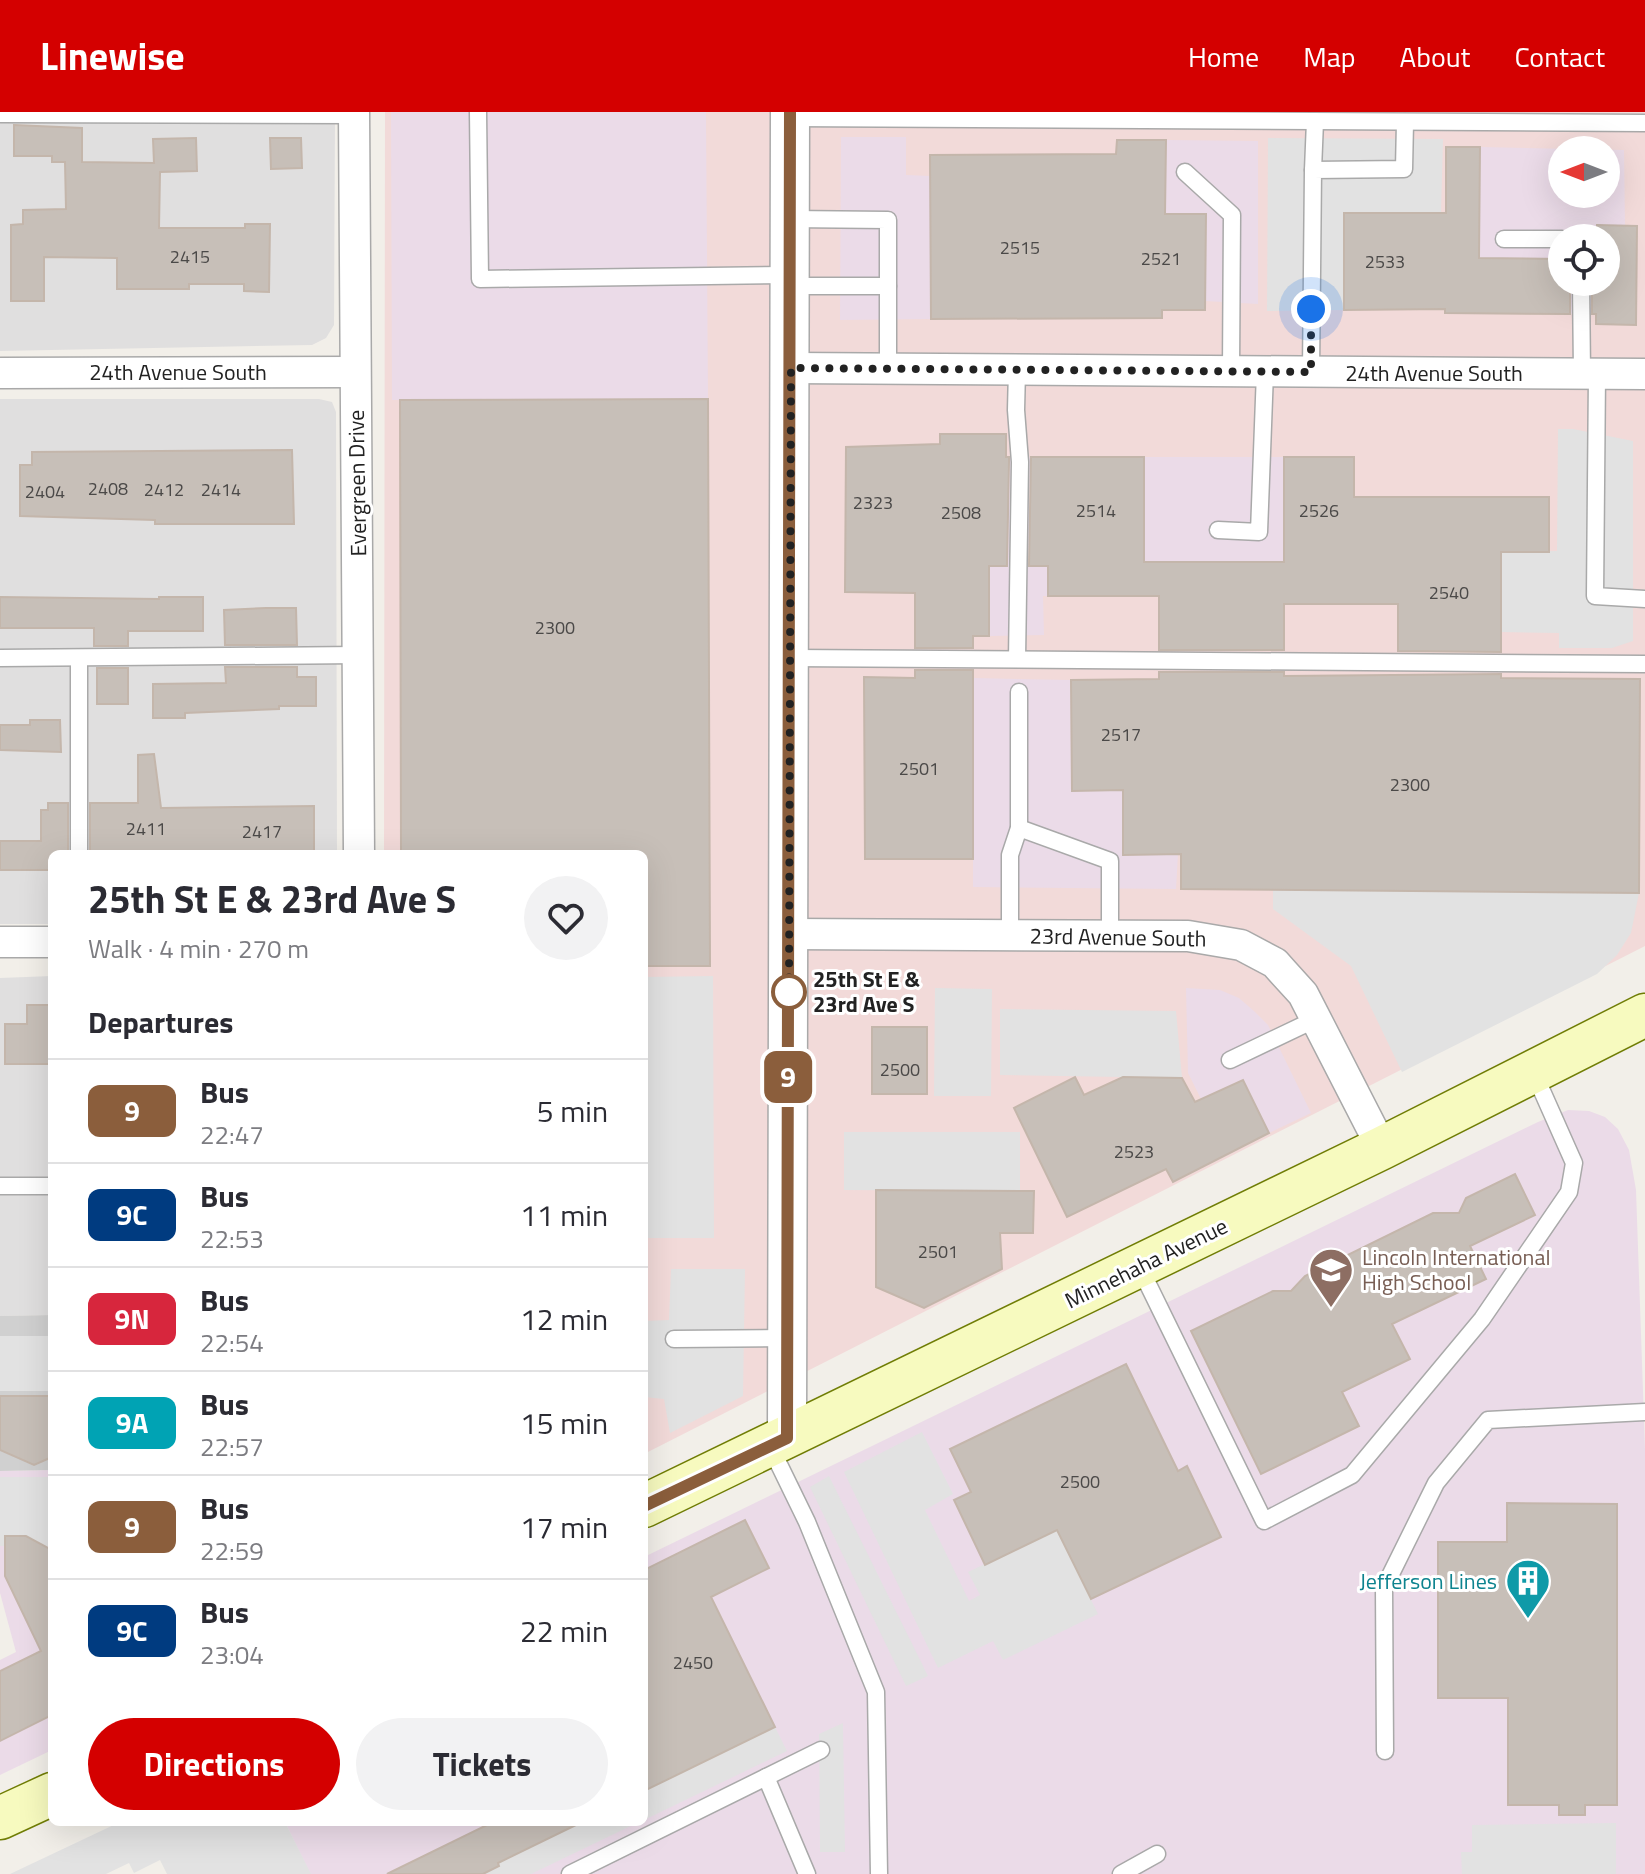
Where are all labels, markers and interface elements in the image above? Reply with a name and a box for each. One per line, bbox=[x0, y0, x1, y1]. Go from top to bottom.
text: Linewise bbox=[40, 27, 185, 85]
text: Home bbox=[1188, 35, 1259, 78]
text: Map bbox=[1303, 35, 1356, 78]
text: About bbox=[1400, 35, 1470, 78]
text: Contact bbox=[1514, 35, 1605, 78]
north arrow bbox=[1548, 136, 1620, 208]
map controls bbox=[1548, 136, 1620, 296]
button: locate bbox=[1548, 224, 1620, 296]
house number: 2515 bbox=[1000, 234, 1040, 261]
house number: 2415 bbox=[170, 243, 210, 270]
house number: 2521 bbox=[1141, 245, 1181, 272]
house number: 2533 bbox=[1365, 248, 1405, 275]
your location bbox=[1291, 289, 1331, 329]
street label: 24th Avenue South bbox=[89, 355, 267, 389]
street label: 24th Avenue South bbox=[1345, 356, 1523, 390]
street label: Evergreen Drive bbox=[339, 409, 375, 557]
house number: 2408 bbox=[88, 475, 128, 502]
house number: 2412 bbox=[144, 476, 184, 503]
house number: 2414 bbox=[201, 476, 241, 503]
house number: 2404 bbox=[25, 478, 65, 505]
house number: 2323 bbox=[853, 489, 893, 516]
house number: 2514 bbox=[1076, 497, 1116, 524]
house number: 2526 bbox=[1299, 497, 1339, 524]
house number: 2508 bbox=[941, 499, 981, 526]
house number: 2540 bbox=[1429, 579, 1469, 606]
house number: 2300 bbox=[535, 614, 575, 641]
house number: 2517 bbox=[1101, 721, 1141, 748]
house number: 2501 bbox=[899, 755, 939, 782]
house number: 2300 bbox=[1390, 771, 1430, 798]
house number: 2411 bbox=[126, 815, 166, 842]
house number: 2417 bbox=[242, 818, 282, 845]
text: 25th St E & 23rd Ave S bbox=[88, 870, 456, 928]
button: heart bbox=[524, 876, 608, 960]
street label: 23rd Avenue South bbox=[1029, 918, 1207, 956]
text: Walk · 4 min · 270 m bbox=[88, 929, 309, 968]
place label: 25th St E & 23rd Ave S bbox=[813, 962, 920, 1021]
marker: 25th St E & 23rd Ave S bbox=[772, 975, 806, 1009]
text: Departures bbox=[88, 999, 233, 1045]
line badge: 9 bbox=[762, 1051, 814, 1103]
text: 9 bbox=[780, 1055, 796, 1098]
house number: 2500 bbox=[880, 1056, 920, 1083]
text: Bus bbox=[200, 1069, 249, 1115]
text: 5 min bbox=[537, 1088, 608, 1134]
text: 9 bbox=[124, 1089, 140, 1132]
text: 22:47 bbox=[200, 1115, 264, 1154]
house number: 2523 bbox=[1114, 1138, 1154, 1165]
text: Bus bbox=[200, 1173, 249, 1219]
text: 11 min bbox=[520, 1192, 608, 1238]
text: 9C bbox=[117, 1193, 147, 1236]
street label: Minnehaha Avenue bbox=[1059, 1209, 1233, 1317]
text: 22:53 bbox=[200, 1219, 264, 1258]
house number: 2501 bbox=[918, 1238, 958, 1265]
place label: Lincoln International High School bbox=[1362, 1240, 1551, 1299]
school or university icon: Lincoln International High School bbox=[1307, 1246, 1355, 1309]
text: Bus bbox=[200, 1277, 249, 1323]
text: 12 min bbox=[520, 1296, 608, 1342]
text: 9N bbox=[114, 1297, 150, 1340]
text: 22:54 bbox=[200, 1323, 264, 1362]
text: Bus bbox=[200, 1381, 249, 1427]
text: 15 min bbox=[520, 1400, 608, 1446]
text: 9A bbox=[116, 1401, 148, 1444]
text: 22:57 bbox=[200, 1427, 264, 1466]
house number: 2500 bbox=[1060, 1468, 1100, 1495]
text: Bus bbox=[200, 1485, 249, 1531]
text: 17 min bbox=[520, 1504, 608, 1550]
text: 9 bbox=[124, 1505, 140, 1548]
text: 22:59 bbox=[200, 1531, 264, 1570]
building icon: Jefferson Lines bbox=[1504, 1557, 1552, 1620]
place label: Jefferson Lines bbox=[1360, 1564, 1497, 1598]
text: Bus bbox=[200, 1589, 249, 1635]
text: 22 min bbox=[520, 1608, 608, 1654]
text: 9C bbox=[117, 1609, 147, 1652]
text: 23:04 bbox=[200, 1635, 264, 1674]
house number: 2450 bbox=[673, 1649, 713, 1676]
button: Directions bbox=[88, 1718, 340, 1810]
button: Tickets bbox=[356, 1718, 608, 1810]

